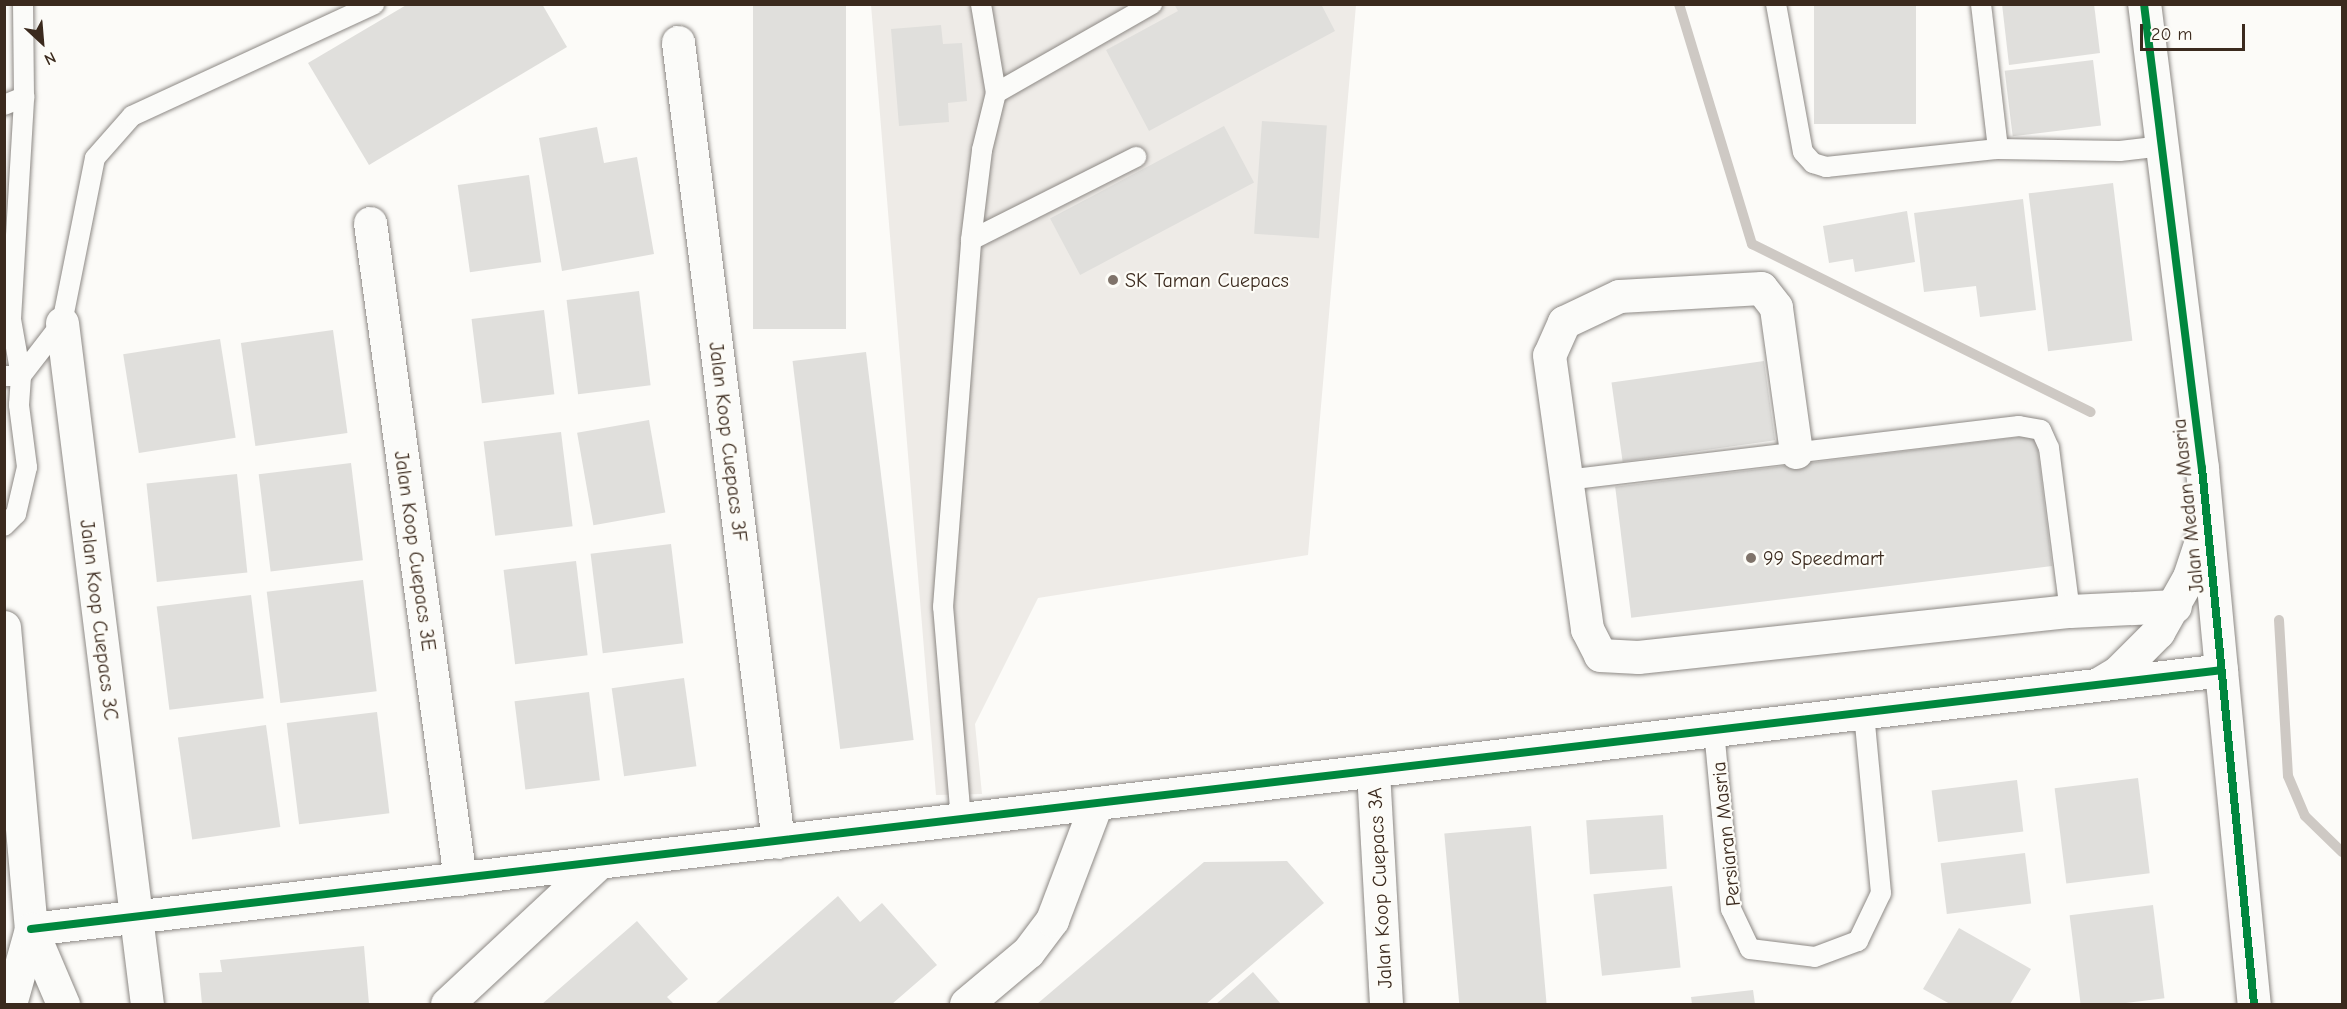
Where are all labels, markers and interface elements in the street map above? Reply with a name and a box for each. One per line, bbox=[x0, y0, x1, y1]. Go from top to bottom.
north arrow bbox=[12, 12, 72, 72]
scale bar bbox=[2143, 12, 2248, 50]
text: 20 m bbox=[2151, 24, 2192, 45]
text: N bbox=[41, 48, 59, 69]
place label: SK Taman Cuepacs bbox=[1125, 268, 1289, 292]
marker: SK Taman Cuepacs bbox=[1106, 273, 1120, 287]
street label: Jalan Koop Cuepacs 3F bbox=[704, 341, 752, 543]
street label: Jalan Medan Masria bbox=[2167, 417, 2209, 595]
street label: Jalan Koop Cuepacs 3E bbox=[389, 449, 441, 653]
street label: Jalan Koop Cuepacs 3C bbox=[75, 518, 123, 722]
place label: 99 Speedmart bbox=[1763, 546, 1884, 570]
marker: 99 Speedmart bbox=[1744, 551, 1758, 565]
street label: Persiaran Masria bbox=[1706, 760, 1746, 908]
street label: Jalan Koop Cuepacs 3A bbox=[1363, 787, 1397, 989]

